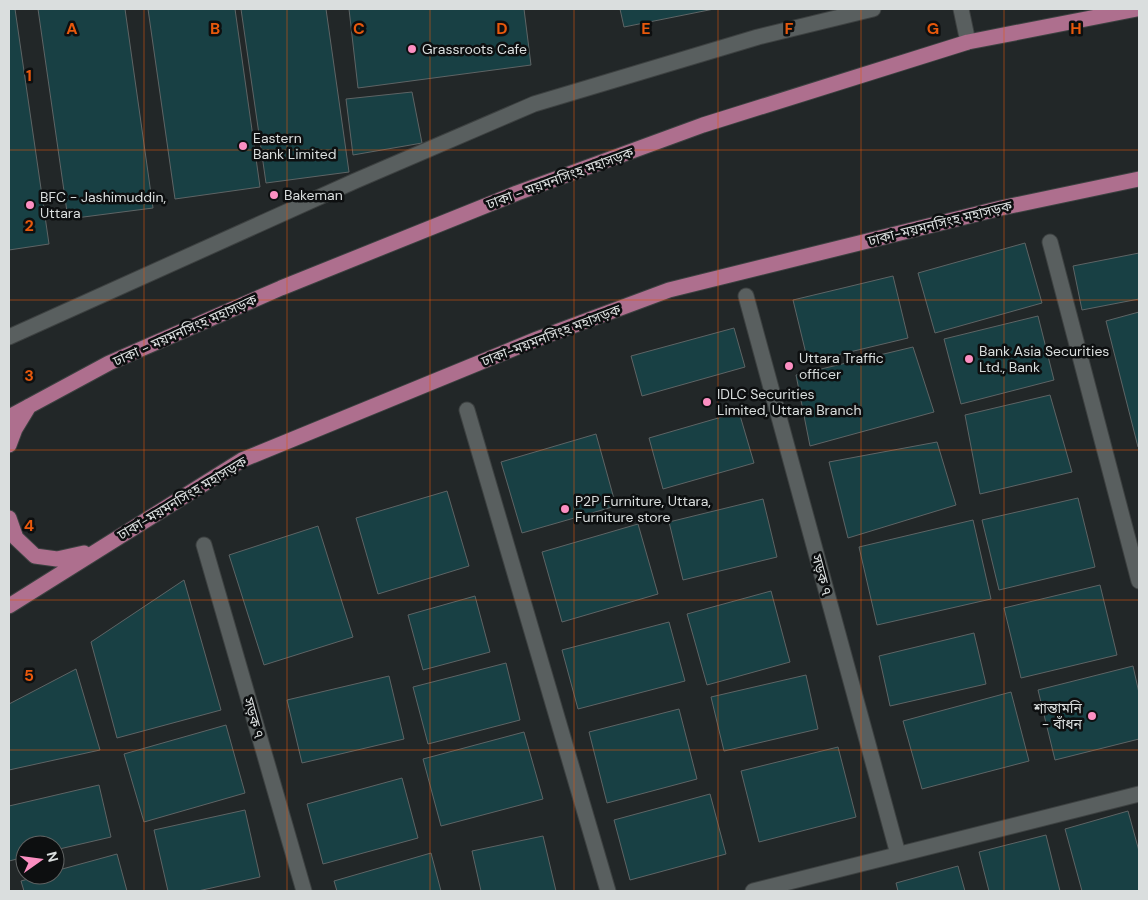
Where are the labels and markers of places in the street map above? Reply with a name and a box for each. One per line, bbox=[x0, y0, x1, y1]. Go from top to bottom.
place label: Grassroots Cafe bbox=[422, 40, 527, 58]
marker: Grassroots Cafe bbox=[406, 43, 418, 55]
place label: Eastern Bank Limited bbox=[253, 129, 336, 163]
marker: Eastern Bank Limited bbox=[237, 140, 249, 152]
place label: Bakeman bbox=[284, 186, 343, 204]
place label: BFC - Jashimuddin, Uttara bbox=[40, 188, 167, 222]
marker: Bakeman bbox=[268, 189, 280, 201]
marker: BFC - Jashimuddin, Uttara bbox=[24, 199, 36, 211]
place label: Bank Asia Securities Ltd., Bank bbox=[979, 342, 1109, 376]
place label: Uttara Traffic officer bbox=[799, 349, 884, 383]
marker: Bank Asia Securities Ltd., Bank bbox=[963, 353, 975, 365]
marker: Uttara Traffic officer bbox=[783, 360, 795, 372]
place label: IDLC Securities Limited, Uttara Branch bbox=[717, 385, 861, 419]
marker: IDLC Securities Limited, Uttara Branch bbox=[701, 396, 713, 408]
place label: P2P Furniture, Uttara, Furniture store bbox=[575, 492, 711, 526]
marker: P2P Furniture, Uttara, Furniture store bbox=[559, 503, 571, 515]
place label: শান্তামনি - বাঁধন bbox=[1033, 699, 1083, 733]
marker: শান্তামনি - বাঁধন bbox=[1086, 710, 1098, 722]

